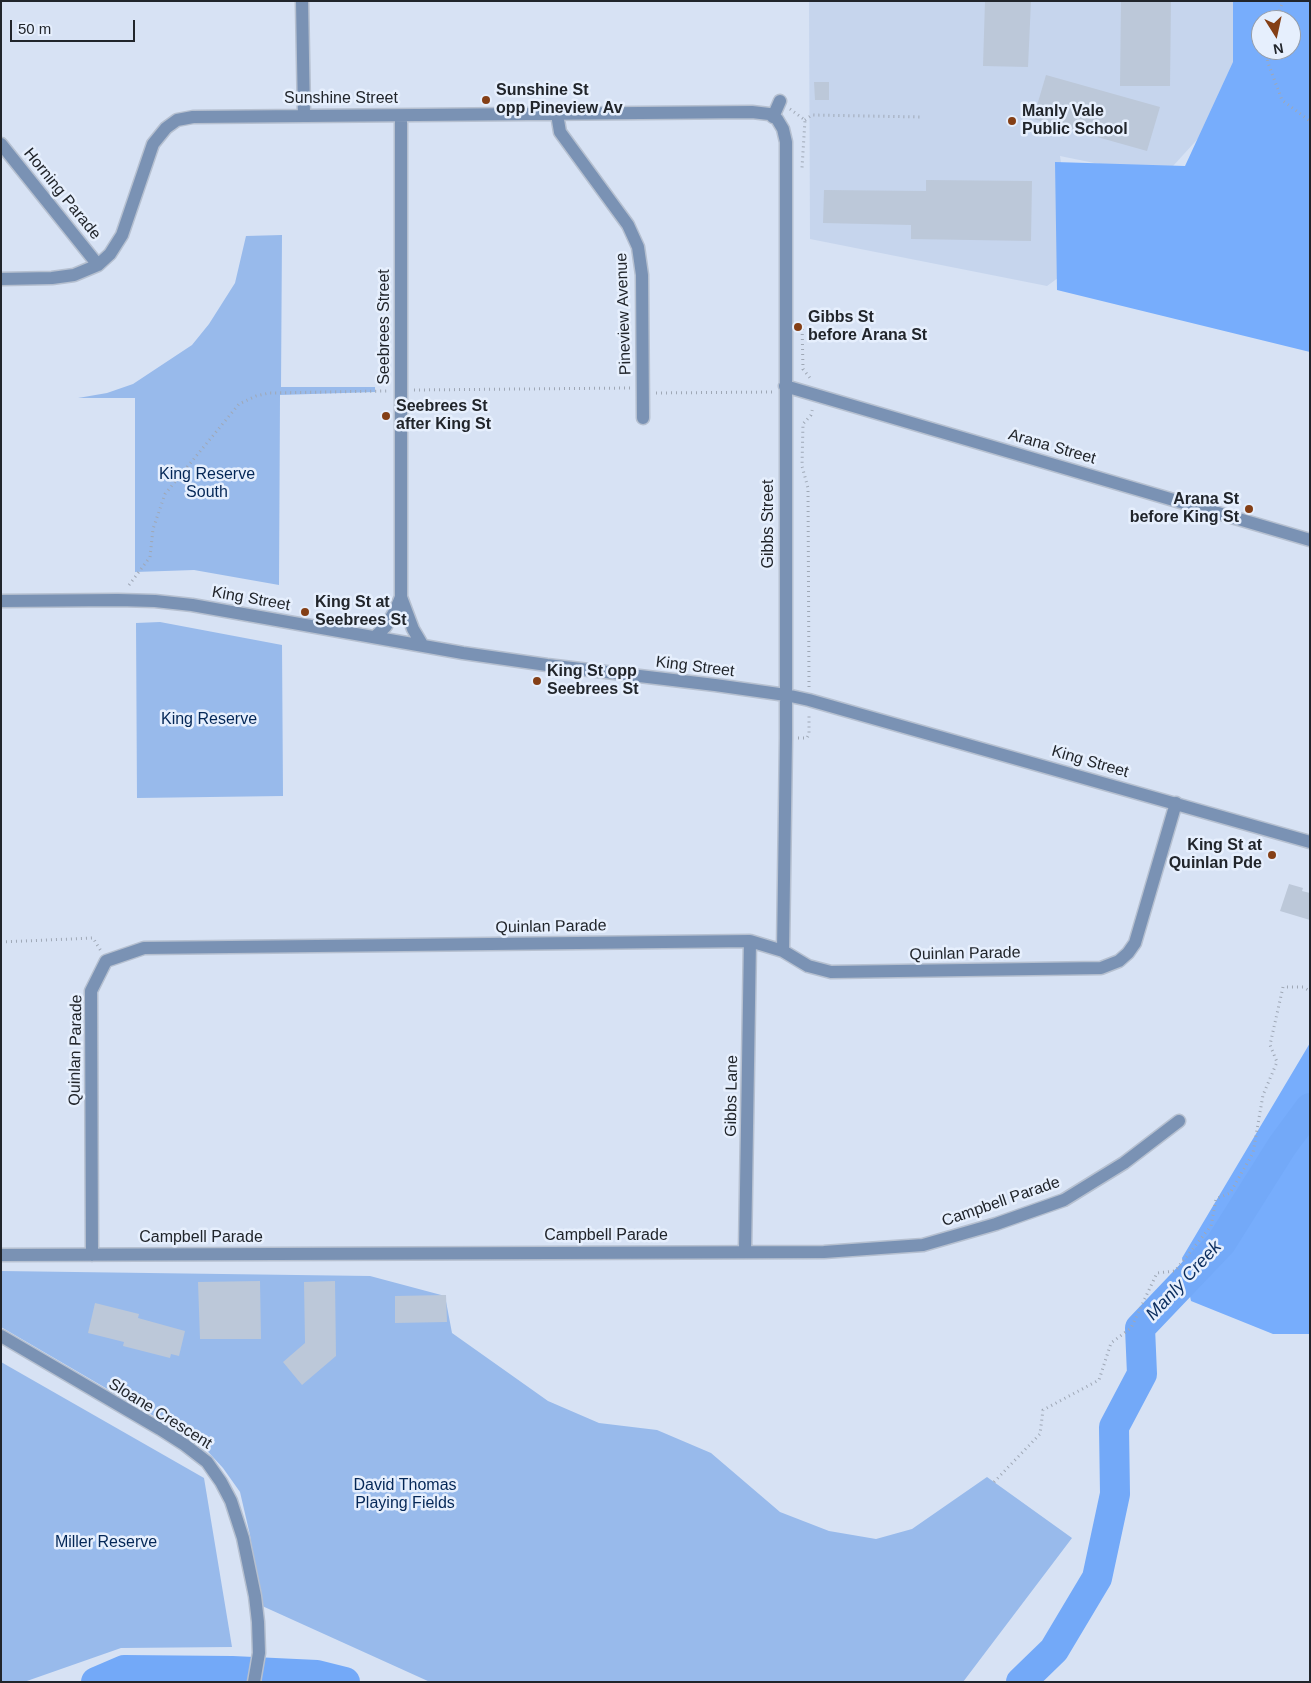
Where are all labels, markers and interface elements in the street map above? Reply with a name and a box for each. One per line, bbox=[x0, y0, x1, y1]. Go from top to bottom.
scale bar bbox=[12, 10, 138, 42]
north arrow bbox=[1251, 10, 1301, 60]
text: 50 m bbox=[18, 20, 51, 37]
text: N bbox=[1272, 40, 1285, 58]
place label: Sunshine St opp Pineview Av bbox=[496, 81, 623, 119]
street label: Sunshine Street bbox=[284, 89, 398, 109]
marker: Sunshine St opp Pineview Av bbox=[480, 94, 492, 106]
place label: Manly Vale Public School bbox=[1022, 102, 1128, 140]
marker: Manly Vale Public School bbox=[1006, 115, 1018, 127]
street label: Horning Parade bbox=[19, 144, 105, 244]
street label: Pineview Avenue bbox=[612, 252, 636, 376]
street label: Seebrees Street bbox=[375, 269, 395, 385]
place label: Gibbs St before Arana St bbox=[808, 308, 927, 346]
marker: Gibbs St before Arana St bbox=[792, 321, 804, 333]
place label: Seebrees St after King St bbox=[396, 397, 491, 435]
marker: Seebrees St after King St bbox=[380, 410, 392, 422]
street label: Arana Street bbox=[1006, 425, 1098, 469]
park label: King Reserve South bbox=[159, 465, 255, 503]
street label: Gibbs Street bbox=[759, 480, 779, 568]
place label: Arana St before King St bbox=[1130, 490, 1239, 528]
marker: Arana St before King St bbox=[1243, 503, 1255, 515]
street label: King Street bbox=[210, 583, 292, 615]
place label: King St at Seebrees St bbox=[315, 593, 407, 631]
marker: King St at Seebrees St bbox=[299, 606, 311, 618]
street label: King Street bbox=[655, 653, 735, 681]
place label: King St opp Seebrees St bbox=[547, 662, 639, 700]
marker: King St opp Seebrees St bbox=[531, 675, 543, 687]
park label: King Reserve bbox=[161, 710, 257, 730]
street label: King Street bbox=[1049, 742, 1131, 782]
place label: King St at Quinlan Pde bbox=[1169, 836, 1262, 874]
marker: King St at Quinlan Pde bbox=[1266, 849, 1278, 861]
street label: Quinlan Parade bbox=[495, 916, 607, 938]
street label: Quinlan Parade bbox=[909, 943, 1021, 965]
street label: Quinlan Parade bbox=[65, 994, 87, 1106]
street label: Gibbs Lane bbox=[722, 1055, 742, 1137]
street label: Campbell Parade bbox=[939, 1173, 1063, 1231]
street label: Campbell Parade bbox=[544, 1226, 668, 1246]
street label: Campbell Parade bbox=[139, 1228, 263, 1248]
water label: Manly Creek bbox=[1142, 1237, 1226, 1325]
street label: Sloane Crescent bbox=[105, 1375, 215, 1453]
park label: David Thomas Playing Fields bbox=[353, 1476, 457, 1514]
park label: Miller Reserve bbox=[55, 1533, 157, 1553]

